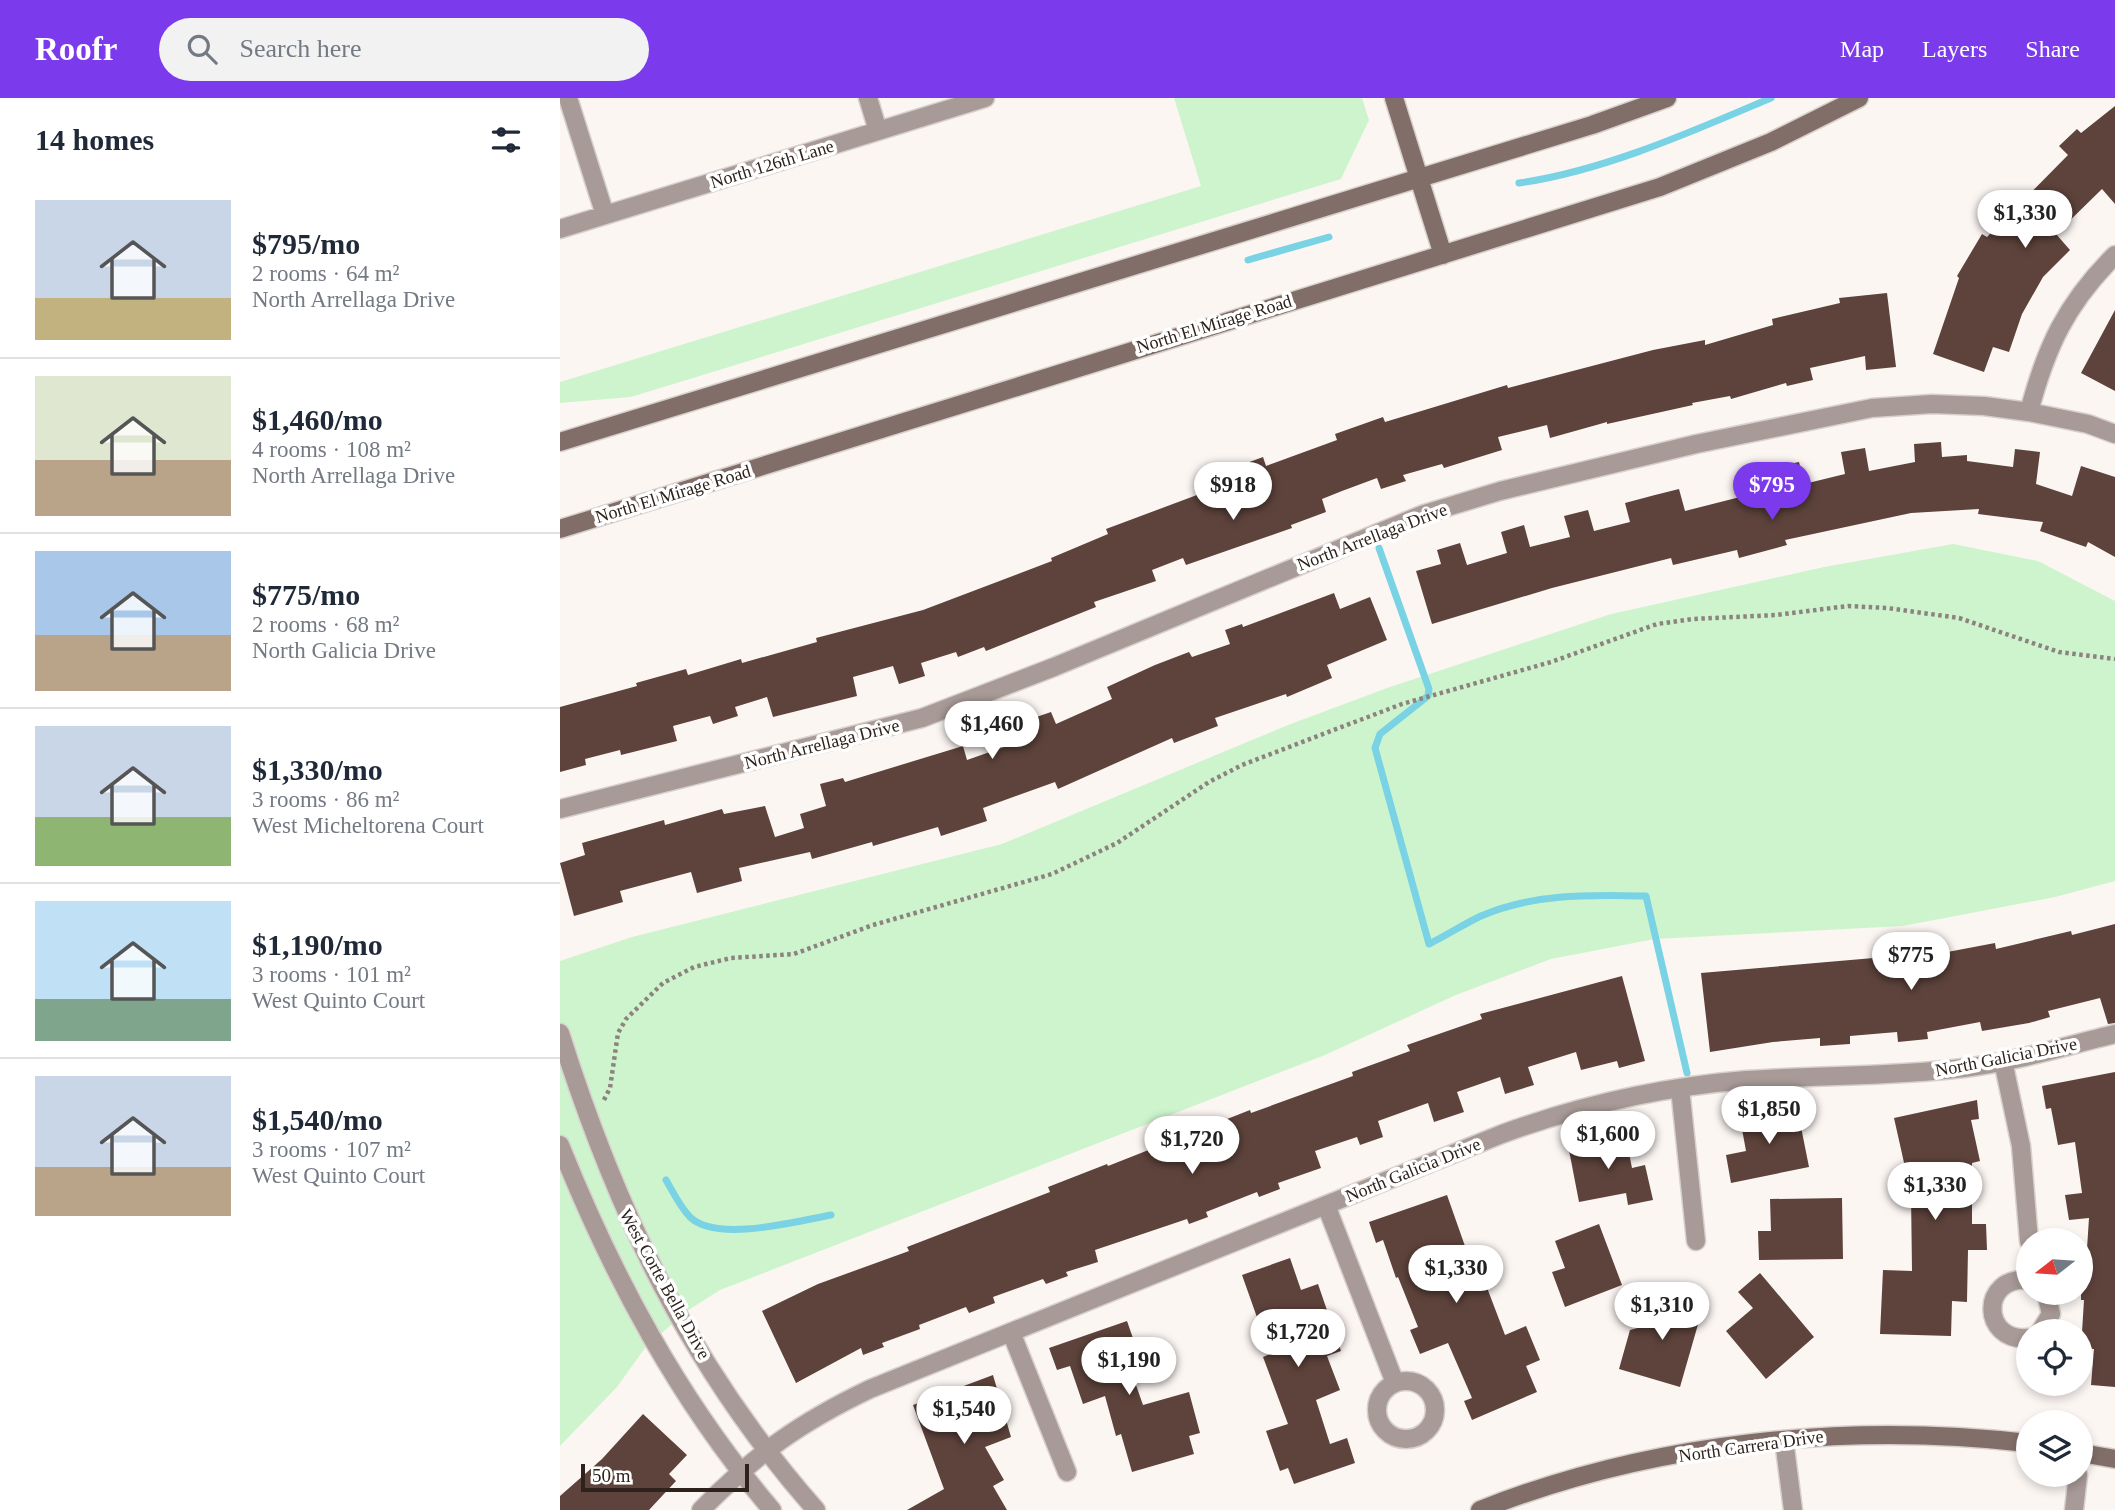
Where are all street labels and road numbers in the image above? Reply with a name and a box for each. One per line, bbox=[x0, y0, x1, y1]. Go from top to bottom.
street label: North 126th Lane bbox=[708, 136, 836, 192]
street label: North El Mirage Road bbox=[1134, 291, 1294, 357]
street label: North El Mirage Road bbox=[593, 461, 753, 527]
street label: North Arrellaga Drive bbox=[1294, 499, 1450, 575]
street label: North Arrellaga Drive bbox=[742, 715, 902, 773]
street label: North Galicia Drive bbox=[1933, 1033, 2079, 1081]
street label: North Galicia Drive bbox=[1343, 1134, 1483, 1206]
street label: West Corte Bella Drive bbox=[616, 1206, 714, 1362]
street label: North Carrera Drive bbox=[1677, 1426, 1825, 1466]

